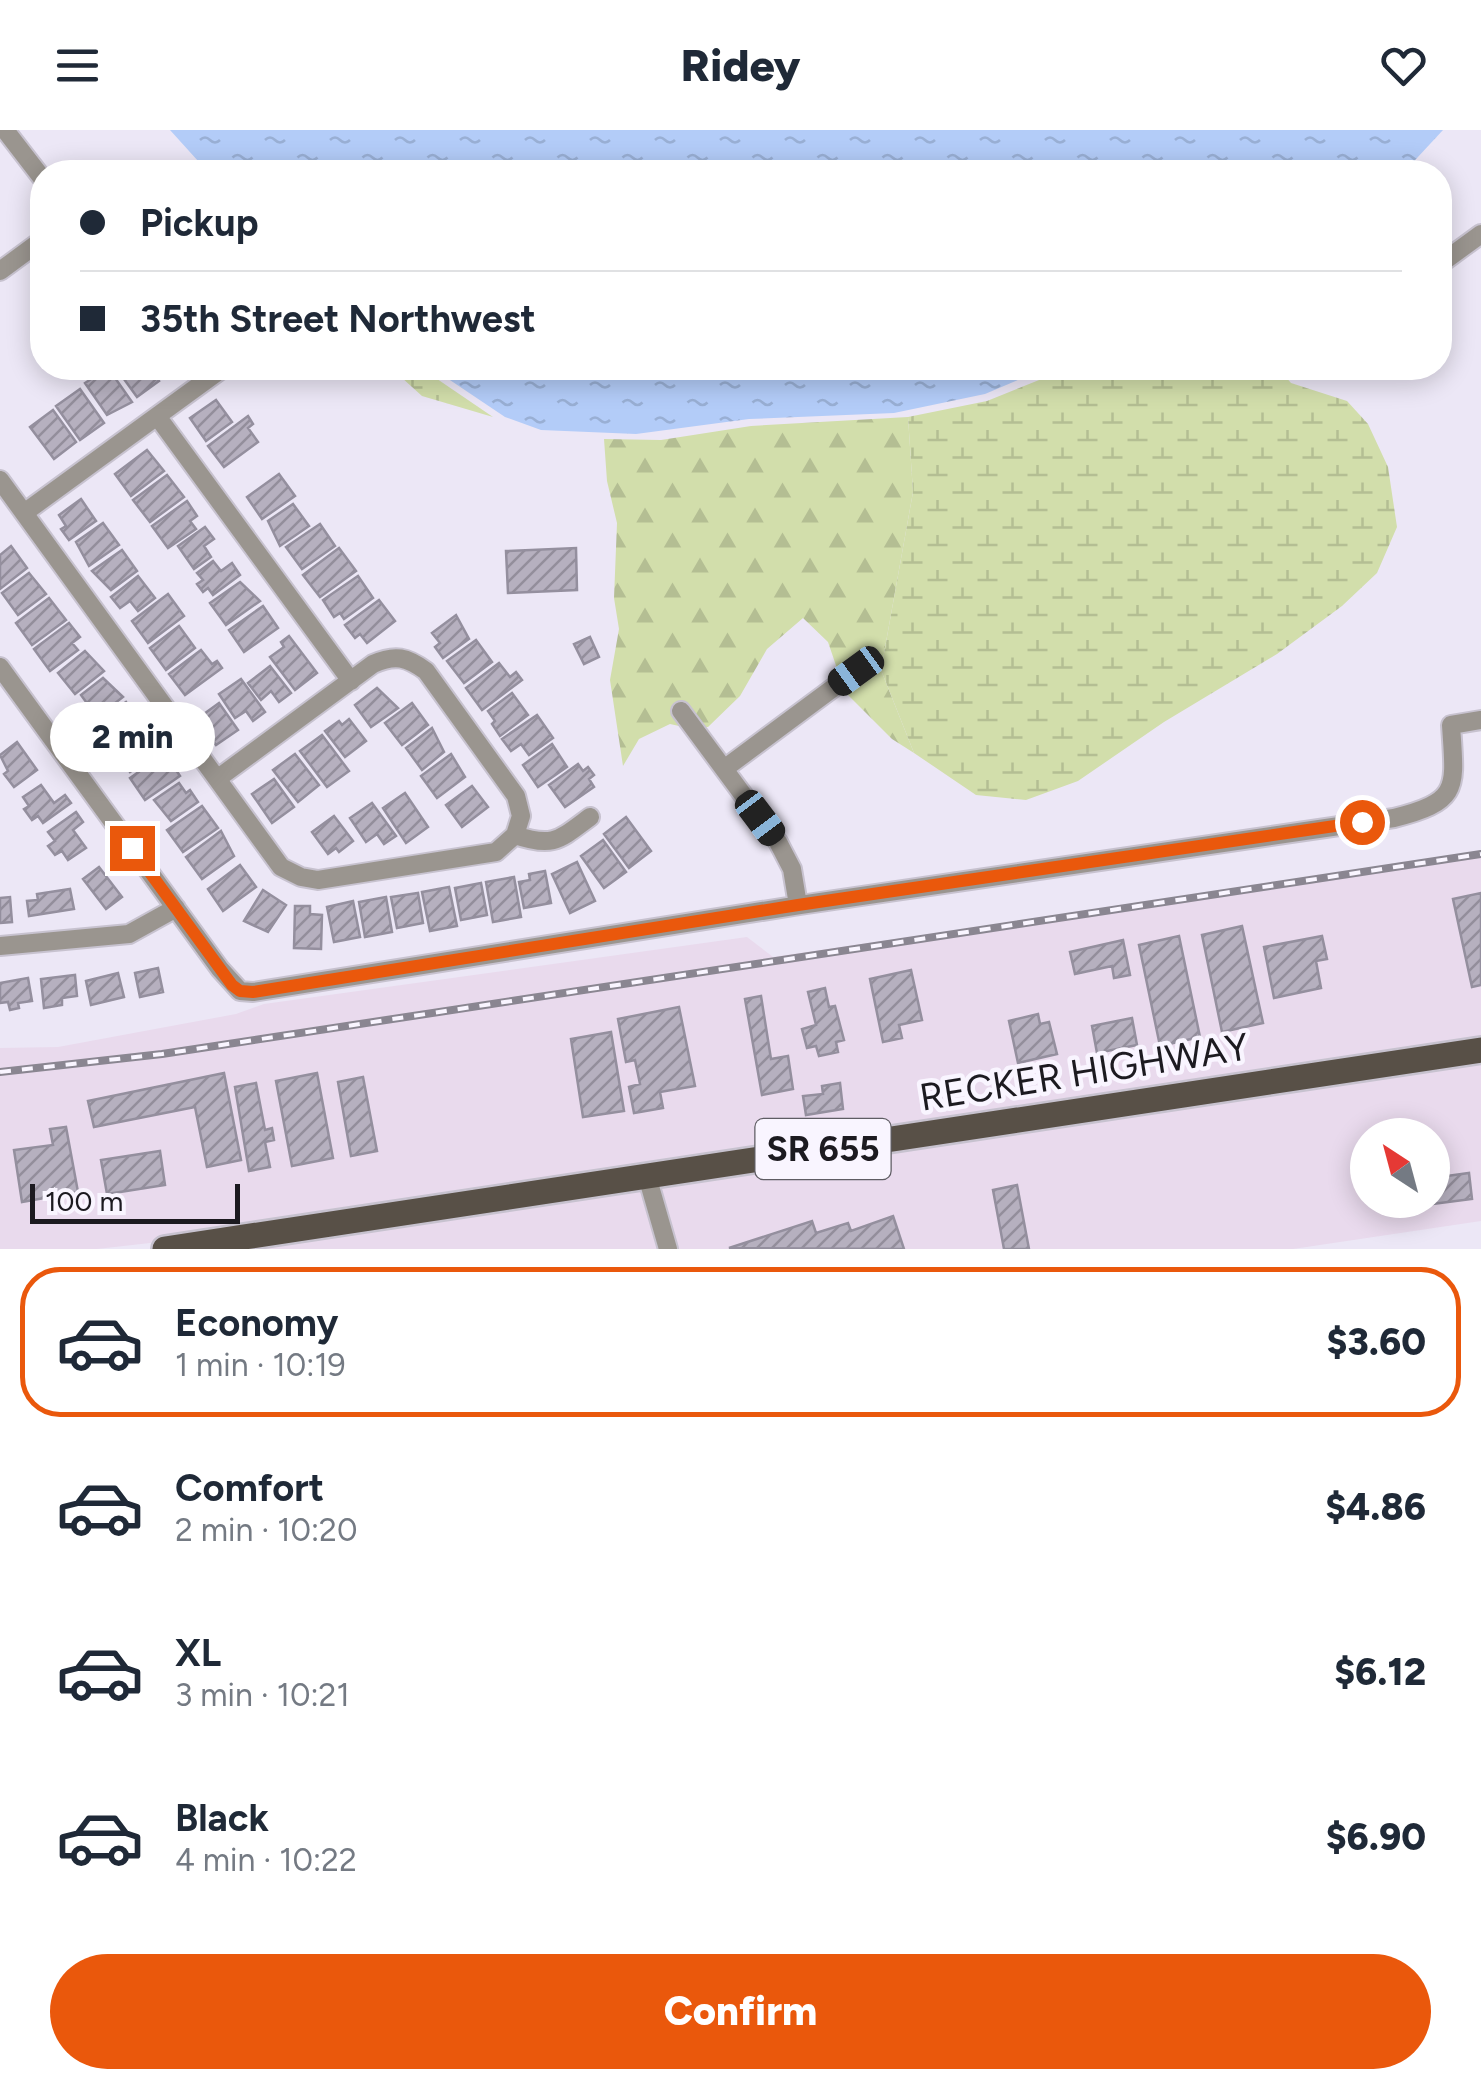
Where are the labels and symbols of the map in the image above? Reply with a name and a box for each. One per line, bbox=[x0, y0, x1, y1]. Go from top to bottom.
car bbox=[823, 641, 889, 701]
callout: 2 min bbox=[49, 703, 214, 773]
car bbox=[730, 785, 790, 851]
route start bbox=[1340, 800, 1385, 845]
route end bbox=[110, 826, 155, 871]
street label: RECKER HIGHWAY bbox=[916, 1023, 1252, 1121]
north arrow bbox=[1350, 1118, 1450, 1218]
road number: SR 655 bbox=[756, 1119, 890, 1179]
scale bar bbox=[30, 1179, 240, 1224]

